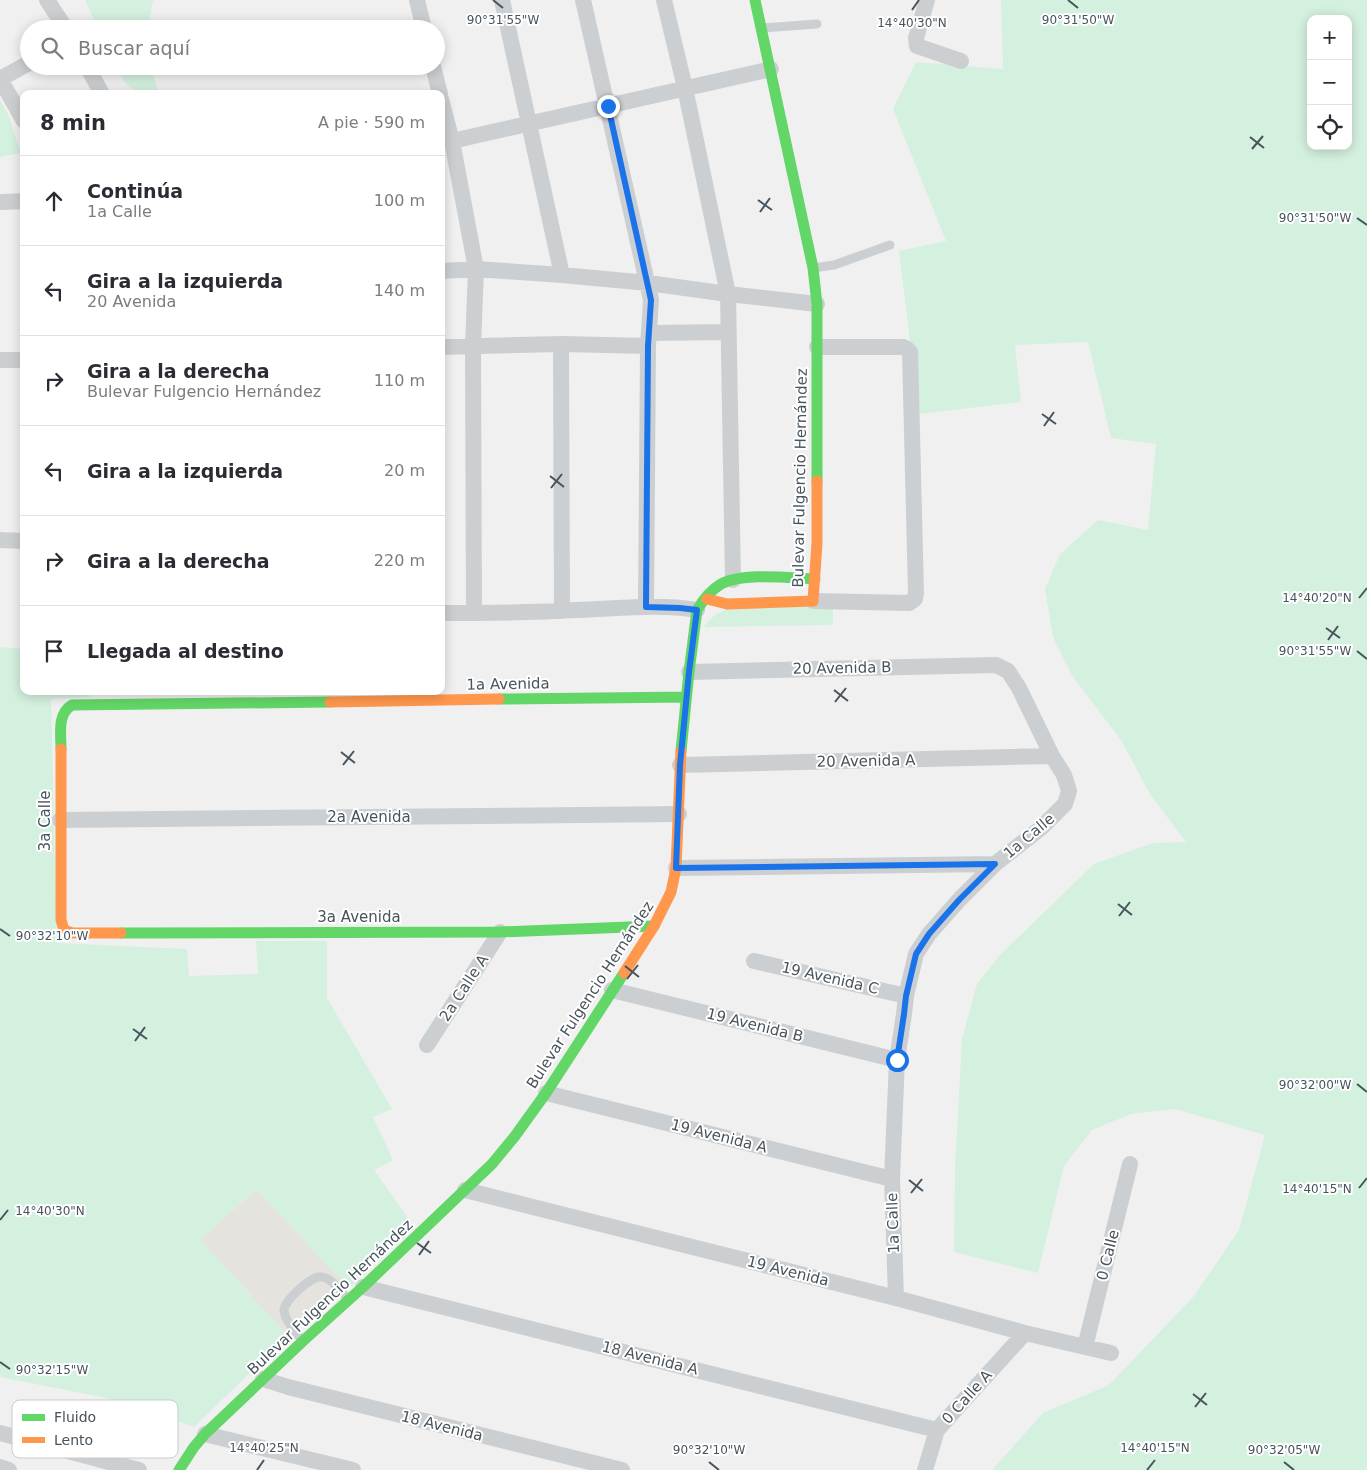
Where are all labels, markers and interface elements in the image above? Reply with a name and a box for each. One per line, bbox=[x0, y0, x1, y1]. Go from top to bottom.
text: 90°31'55"W bbox=[467, 13, 539, 27]
text: 90°31'50"W bbox=[1042, 13, 1114, 27]
map controls bbox=[1307, 15, 1352, 150]
button: + bbox=[1307, 15, 1352, 60]
text: 14°40'30"N bbox=[877, 16, 947, 30]
search box bbox=[20, 20, 445, 75]
icon: search bbox=[38, 34, 66, 62]
text: Buscar aquí bbox=[78, 37, 190, 59]
button: − bbox=[1307, 60, 1352, 105]
route end bbox=[597, 95, 620, 118]
button: locate bbox=[1307, 105, 1352, 150]
text: 8 min bbox=[40, 111, 106, 135]
text: A pie · 590 m bbox=[318, 113, 425, 132]
text: Continúa bbox=[87, 180, 183, 202]
icon: ahead bbox=[40, 187, 68, 215]
text: 100 m bbox=[374, 191, 425, 210]
text: 1a Calle bbox=[87, 202, 152, 221]
text: 90°31'50"W bbox=[1279, 211, 1351, 225]
text: Gira a la izquierda bbox=[87, 270, 283, 292]
icon: left bbox=[40, 277, 68, 305]
text: 140 m bbox=[374, 281, 425, 300]
text: 20 Avenida bbox=[87, 292, 176, 311]
text: Gira a la derecha bbox=[87, 360, 270, 382]
icon: right bbox=[40, 367, 68, 395]
street label: Bulevar Fulgencio Hernández bbox=[789, 368, 811, 588]
text: 110 m bbox=[374, 371, 425, 390]
text: Bulevar Fulgencio Hernández bbox=[87, 382, 321, 401]
icon: left bbox=[40, 457, 68, 485]
text: Gira a la izquierda bbox=[87, 460, 283, 482]
text: 20 m bbox=[384, 461, 425, 480]
icon: right bbox=[40, 547, 68, 575]
text: Gira a la derecha bbox=[87, 550, 270, 572]
text: 220 m bbox=[374, 551, 425, 570]
text: 14°40'20"N bbox=[1282, 591, 1352, 605]
icon: arrive bbox=[40, 637, 68, 665]
text: Llegada al destino bbox=[87, 640, 284, 662]
text: 90°31'55"W bbox=[1279, 644, 1351, 658]
street label: 20 Avenida B bbox=[792, 658, 892, 678]
street label: 1a Avenida bbox=[466, 674, 550, 694]
street label: 20 Avenida A bbox=[816, 751, 916, 771]
street label: 3a Calle bbox=[36, 791, 54, 851]
street label: 2a Avenida bbox=[327, 808, 411, 826]
street label: 1a Calle bbox=[1000, 810, 1058, 862]
street label: Bulevar Fulgencio Hernández bbox=[523, 898, 657, 1092]
street label: 3a Avenida bbox=[317, 908, 401, 926]
text: 90°32'10"W bbox=[16, 929, 88, 943]
street label: 2a Calle A bbox=[436, 951, 493, 1025]
street label: 19 Avenida C bbox=[780, 958, 880, 998]
street label: 19 Avenida B bbox=[705, 1004, 805, 1046]
route start bbox=[886, 1049, 909, 1072]
text: 90°32'00"W bbox=[1279, 1078, 1351, 1092]
street label: 19 Avenida A bbox=[669, 1115, 770, 1157]
text: 14°40'15"N bbox=[1282, 1182, 1352, 1196]
street label: 1a Calle bbox=[883, 1192, 903, 1254]
text: 14°40'30"N bbox=[15, 1204, 85, 1218]
street label: Bulevar Fulgencio Hernández bbox=[244, 1215, 417, 1378]
street label: 0 Calle bbox=[1093, 1228, 1123, 1282]
street label: 19 Avenida bbox=[745, 1252, 831, 1290]
street label: 18 Avenida A bbox=[600, 1337, 701, 1379]
text: 90°32'15"W bbox=[16, 1363, 88, 1377]
street label: 0 Calle A bbox=[938, 1366, 996, 1428]
legend bbox=[12, 1400, 178, 1458]
street label: 18 Avenida bbox=[399, 1407, 485, 1445]
text: Fluido bbox=[54, 1409, 96, 1425]
text: Lento bbox=[54, 1432, 93, 1448]
text: 14°40'25"N bbox=[229, 1441, 299, 1455]
text: 14°40'15"N bbox=[1120, 1441, 1190, 1455]
text: 90°32'10"W bbox=[673, 1443, 745, 1457]
text: 90°32'05"W bbox=[1248, 1443, 1320, 1457]

